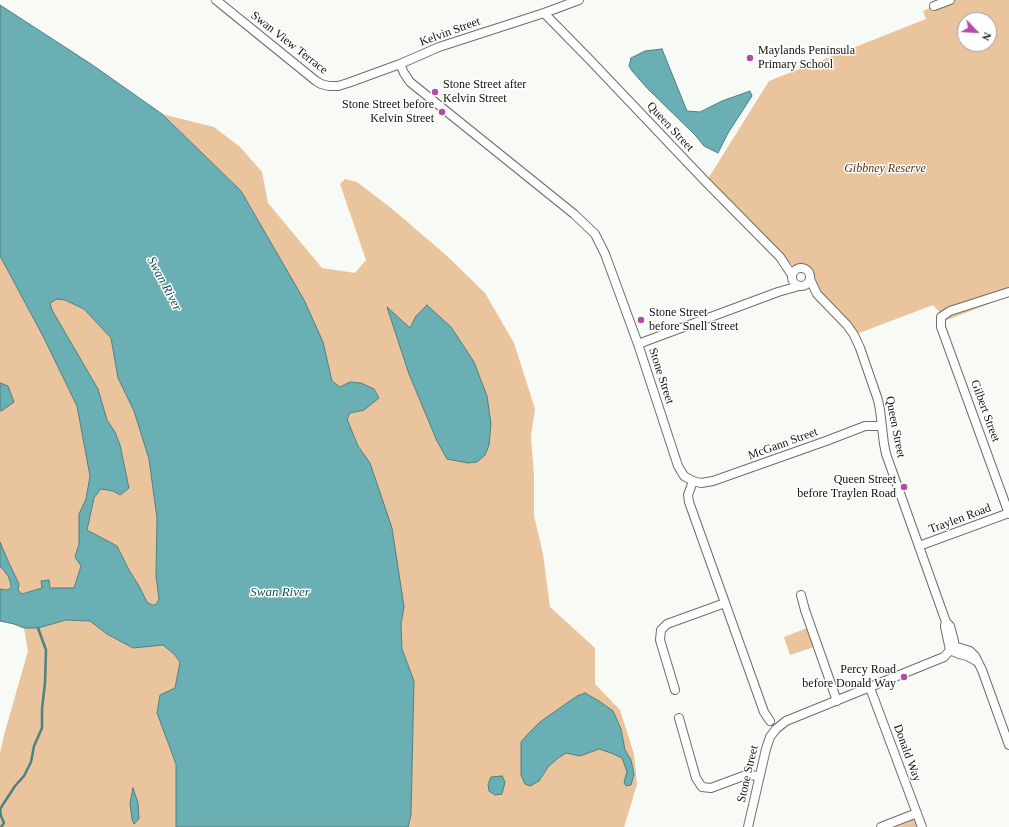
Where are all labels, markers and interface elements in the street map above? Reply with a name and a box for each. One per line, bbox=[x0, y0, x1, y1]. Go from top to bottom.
street label: Swan View Terrace bbox=[248, 8, 330, 78]
north arrow bbox=[957, 12, 997, 52]
street label: Kelvin Street bbox=[418, 14, 482, 50]
text: N bbox=[980, 31, 994, 43]
place label: Maylands Peninsula Primary School bbox=[758, 44, 855, 72]
marker: Maylands Peninsula Primary School bbox=[745, 53, 755, 63]
place label: Stone Street after Kelvin Street bbox=[443, 78, 526, 106]
marker: Stone Street after Kelvin Street bbox=[430, 87, 440, 97]
place label: Stone Street before Kelvin Street bbox=[342, 98, 434, 126]
street label: Queen Street bbox=[643, 99, 697, 155]
marker: Stone Street before Kelvin Street bbox=[437, 107, 447, 117]
park label: Gibbney Reserve bbox=[844, 162, 926, 176]
water label: Swan River bbox=[143, 254, 185, 314]
place label: Stone Street before Snell Street bbox=[649, 306, 738, 334]
marker: Stone Street before Snell Street bbox=[636, 315, 646, 325]
street label: Stone Street bbox=[645, 346, 677, 406]
street label: Gilbert Street bbox=[967, 378, 1003, 444]
street label: Queen Street bbox=[882, 395, 908, 459]
street label: McGann Street bbox=[746, 425, 820, 463]
place label: Queen Street before Traylen Road bbox=[797, 473, 896, 501]
marker: Queen Street before Traylen Road bbox=[899, 482, 909, 492]
street label: Traylen Road bbox=[927, 501, 993, 537]
water label: Swan River bbox=[250, 585, 310, 601]
place label: Percy Road before Donald Way bbox=[802, 663, 896, 691]
marker: Percy Road before Donald Way bbox=[899, 672, 909, 682]
street label: Donald Way bbox=[890, 722, 924, 784]
street label: Stone Street bbox=[734, 744, 762, 804]

